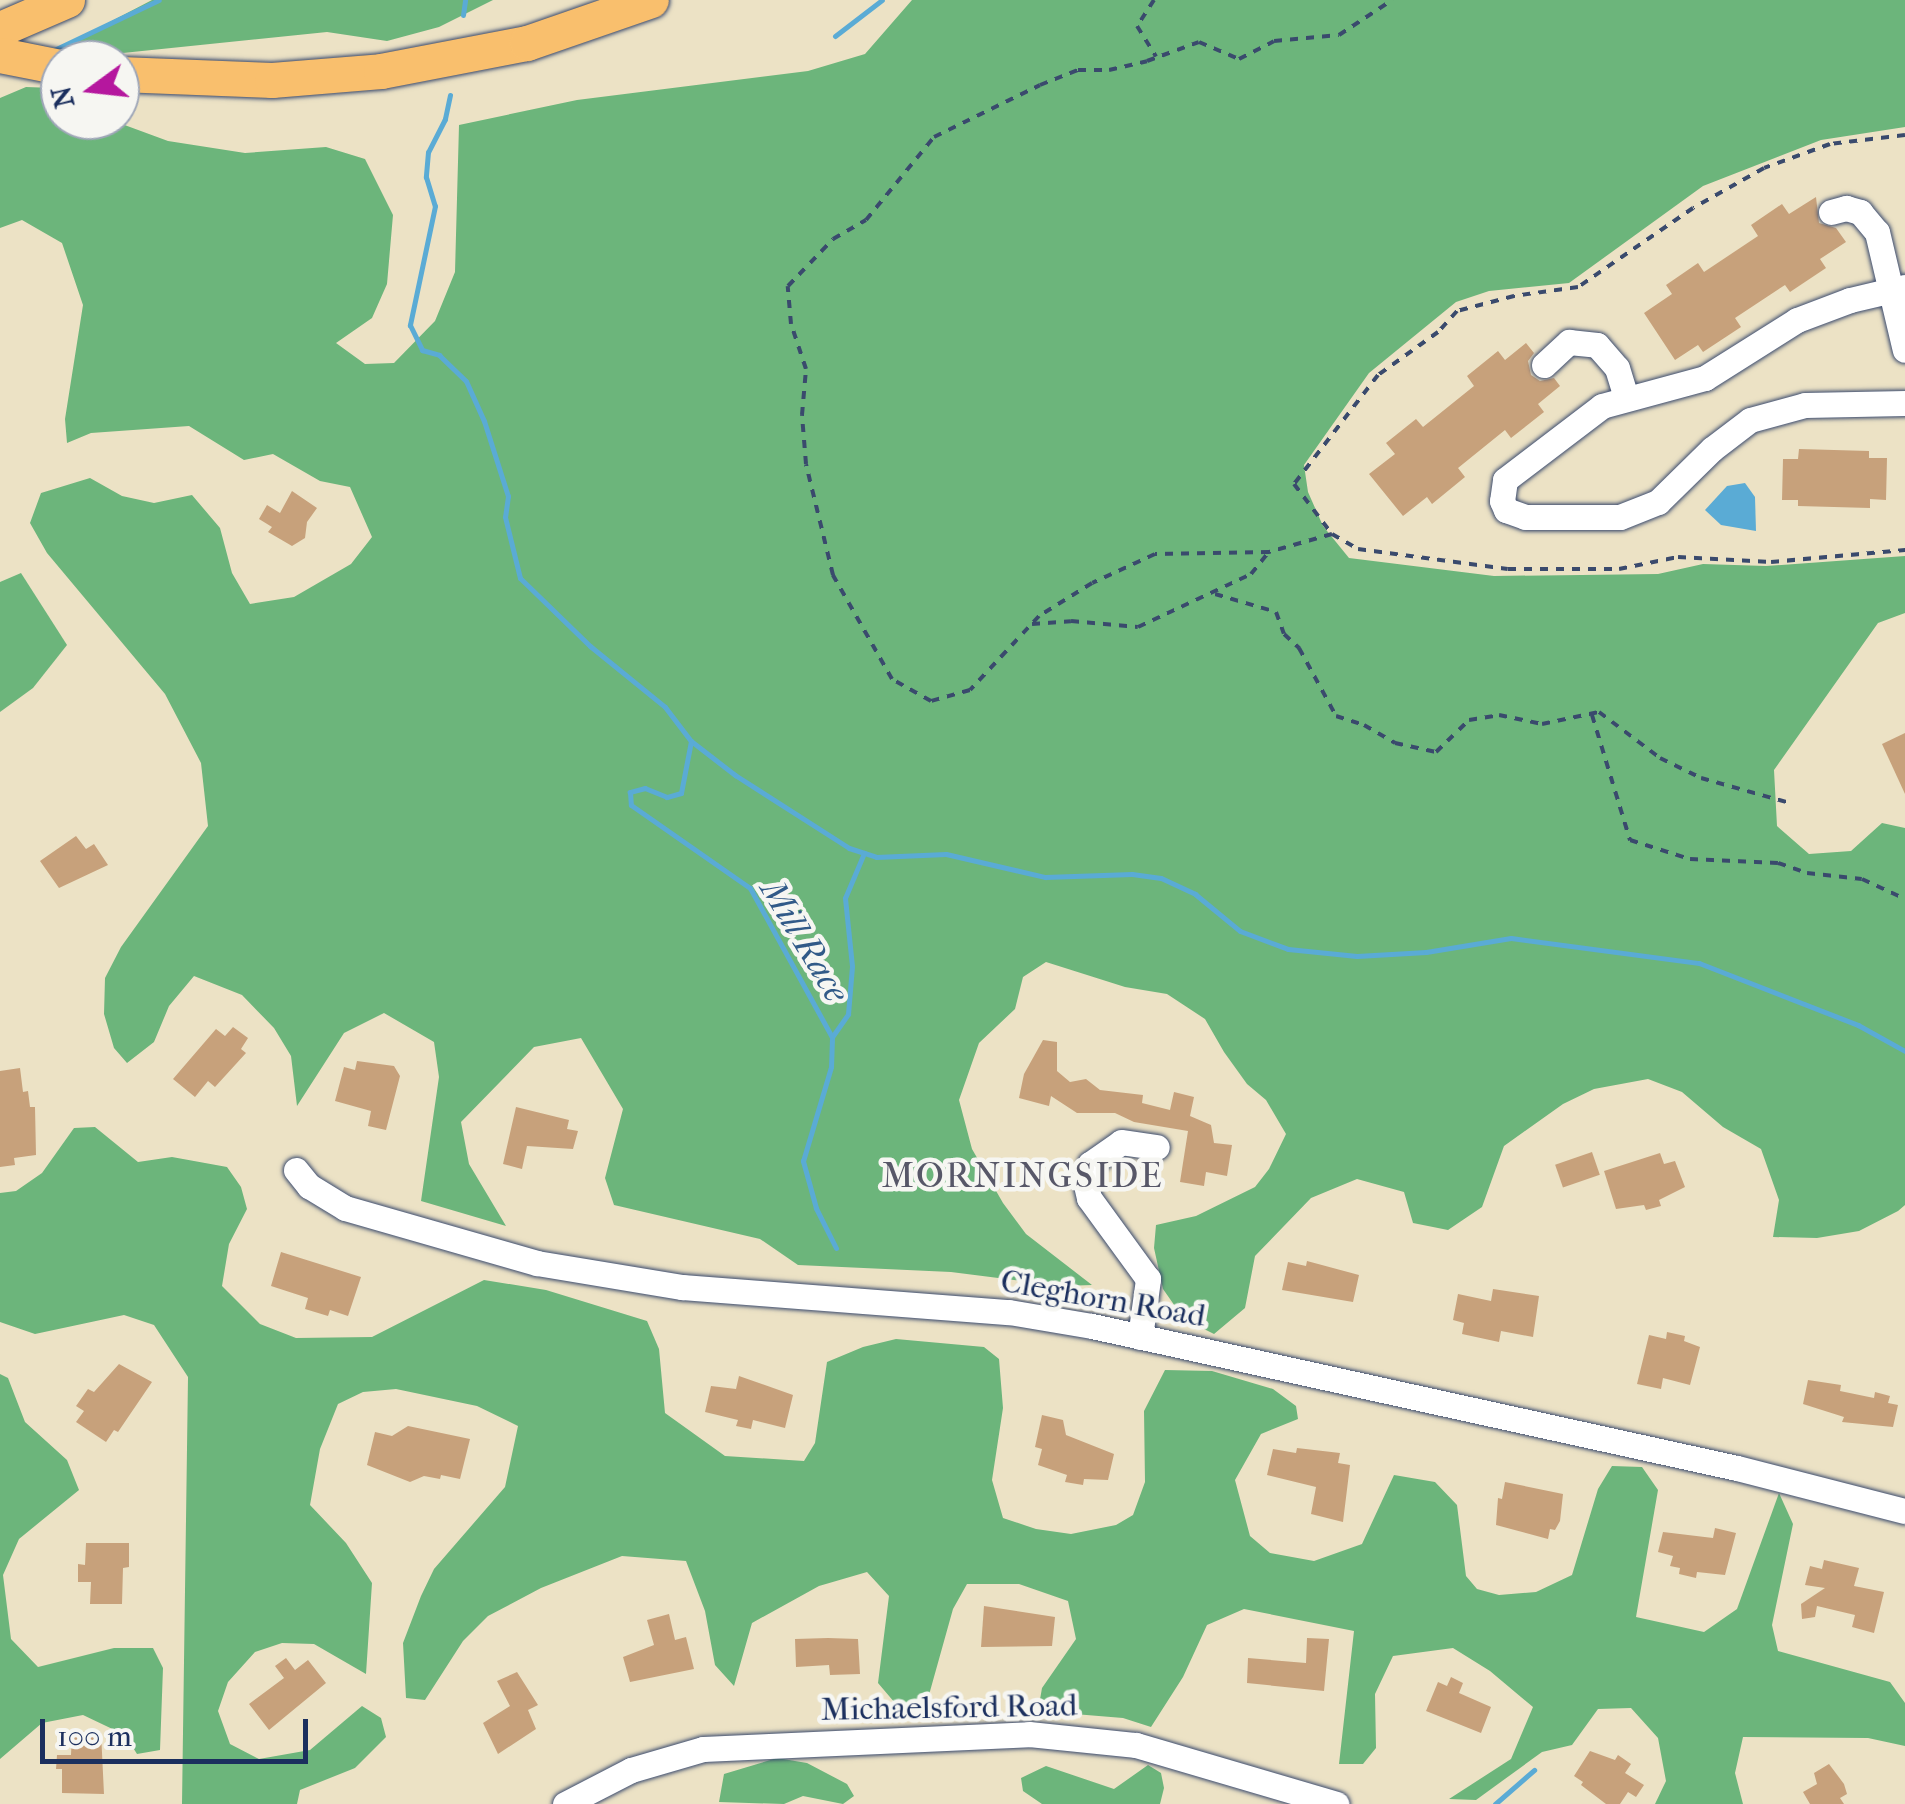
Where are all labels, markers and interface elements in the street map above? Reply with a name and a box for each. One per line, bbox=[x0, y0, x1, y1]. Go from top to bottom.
north arrow bbox=[40, 40, 140, 140]
text: N bbox=[44, 83, 81, 112]
water label: Mill Race bbox=[751, 872, 857, 1010]
district label: MORNINGSIDE bbox=[882, 1155, 1164, 1197]
street label: Cleghorn Road bbox=[998, 1262, 1208, 1336]
street label: Michaelsford Road bbox=[821, 1687, 1077, 1729]
scale bar bbox=[45, 1699, 312, 1761]
text: 100 m bbox=[57, 1719, 132, 1754]

